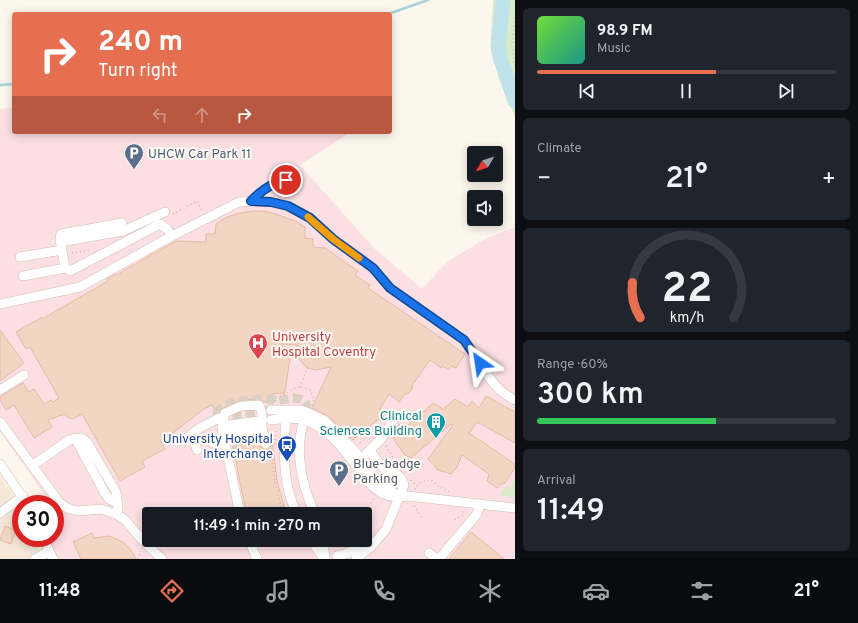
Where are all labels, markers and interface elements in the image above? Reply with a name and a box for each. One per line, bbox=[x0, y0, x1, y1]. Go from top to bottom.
text: 98.9 FM bbox=[597, 22, 653, 41]
text: 240 m bbox=[98, 25, 183, 61]
icon: right bbox=[32, 28, 84, 80]
text: Music bbox=[597, 41, 631, 57]
text: Turn right bbox=[98, 60, 178, 83]
icon: previous bbox=[576, 80, 598, 102]
icon: pause bbox=[675, 80, 697, 102]
icon: next bbox=[775, 80, 797, 102]
icon: left bbox=[149, 104, 171, 126]
icon: ahead bbox=[191, 104, 213, 126]
icon: right bbox=[233, 104, 255, 126]
text: Climate bbox=[537, 141, 582, 157]
parking icon: UHCW Car Park 11 bbox=[123, 142, 145, 170]
north arrow bbox=[467, 146, 503, 182]
map controls bbox=[467, 146, 503, 226]
place label: UHCW Car Park 11 bbox=[148, 147, 251, 163]
text: 21° bbox=[665, 161, 708, 198]
pin bbox=[269, 163, 303, 197]
text: − bbox=[537, 166, 551, 193]
text: + bbox=[822, 166, 836, 193]
icon: arrive bbox=[275, 169, 297, 191]
button: sound bbox=[467, 190, 503, 226]
text: 22 bbox=[661, 263, 712, 316]
text: km/h bbox=[669, 308, 704, 326]
place label: University Hospital Coventry bbox=[272, 330, 376, 361]
hospital icon: University Hospital Coventry bbox=[247, 332, 269, 360]
position arrow bbox=[459, 342, 501, 384]
text: Range · 60% bbox=[537, 357, 608, 373]
text: 300 km bbox=[537, 377, 644, 414]
place label: Clinical Sciences Building bbox=[319, 409, 422, 440]
building icon: Clinical Sciences Building bbox=[425, 411, 447, 439]
place label: University Hospital Interchange bbox=[163, 432, 273, 463]
bus stop icon: University Hospital Interchange bbox=[276, 434, 298, 462]
place label: Blue-badge Parking bbox=[353, 457, 421, 488]
parking icon: Blue-badge Parking bbox=[328, 459, 350, 487]
text: Arrival bbox=[537, 473, 576, 489]
text: 11:49 bbox=[537, 493, 605, 530]
speed limit sign: 30 bbox=[12, 495, 64, 547]
text: 11:49 · 1 min · 270 m bbox=[193, 517, 321, 536]
icon: directions bbox=[158, 577, 186, 605]
icon: music bbox=[264, 577, 292, 605]
icon: phone bbox=[370, 577, 398, 605]
icon: climate bbox=[476, 577, 504, 605]
icon: car bbox=[582, 577, 610, 605]
icon: filters bbox=[688, 577, 716, 605]
text: 11:48 bbox=[39, 580, 81, 603]
text: 21° bbox=[793, 580, 819, 603]

